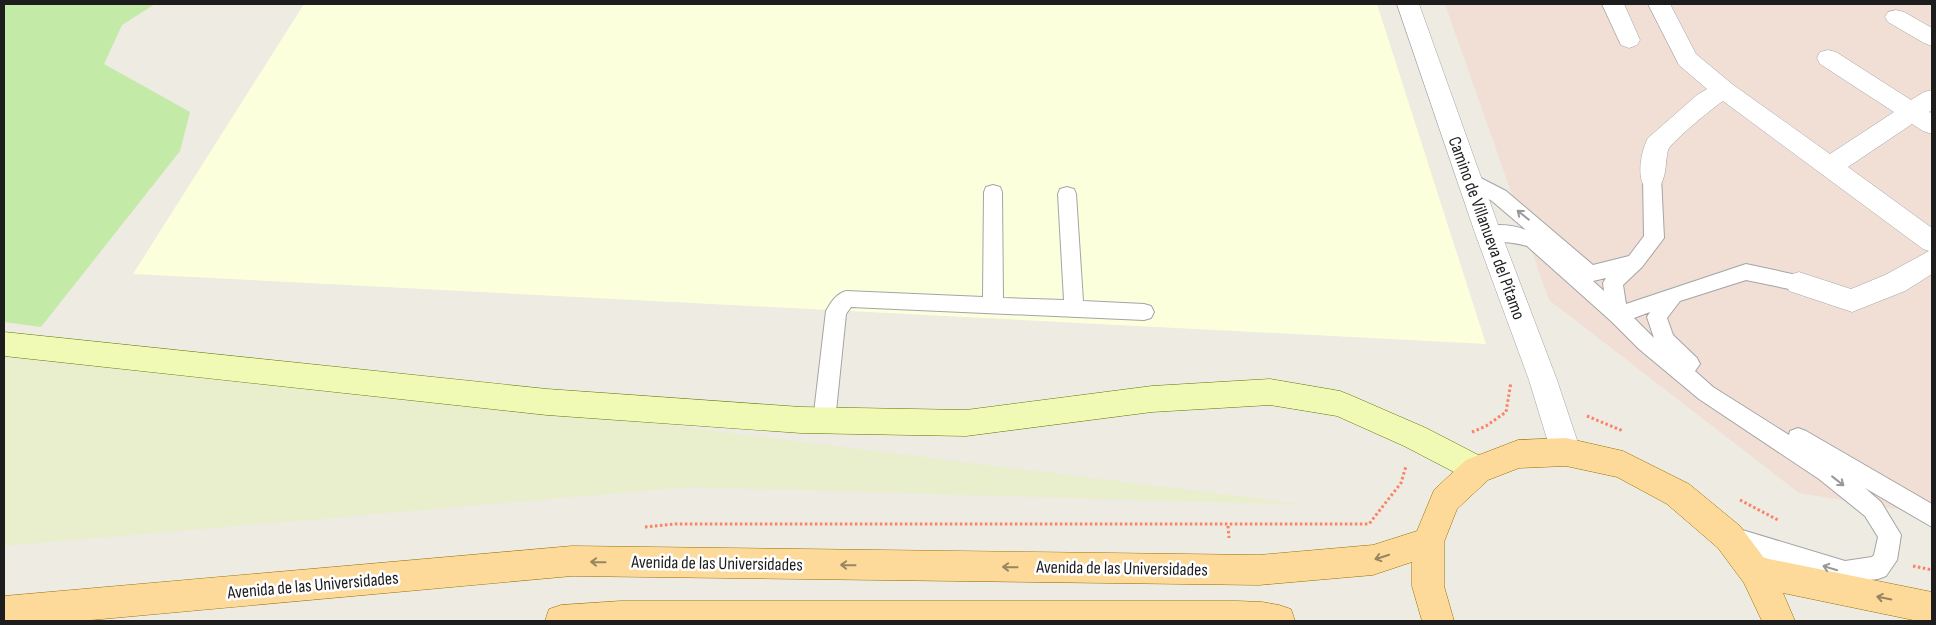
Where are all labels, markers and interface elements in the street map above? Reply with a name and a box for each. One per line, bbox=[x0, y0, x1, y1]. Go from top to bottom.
street label: Camino de Villanueva del Pítamo bbox=[1444, 134, 1529, 322]
one-way arrow bbox=[1517, 209, 1530, 220]
one-way arrow bbox=[1831, 475, 1844, 486]
street label: Avenida de las Universidades bbox=[630, 551, 803, 575]
one-way arrow bbox=[1374, 553, 1390, 563]
street label: Avenida de las Universidades bbox=[1035, 556, 1208, 580]
one-way arrow bbox=[590, 557, 606, 567]
one-way arrow bbox=[840, 560, 856, 570]
one-way arrow bbox=[1003, 562, 1019, 571]
one-way arrow bbox=[1822, 562, 1838, 572]
street label: Avenida de las Universidades bbox=[226, 568, 399, 604]
one-way arrow bbox=[1877, 593, 1893, 603]

